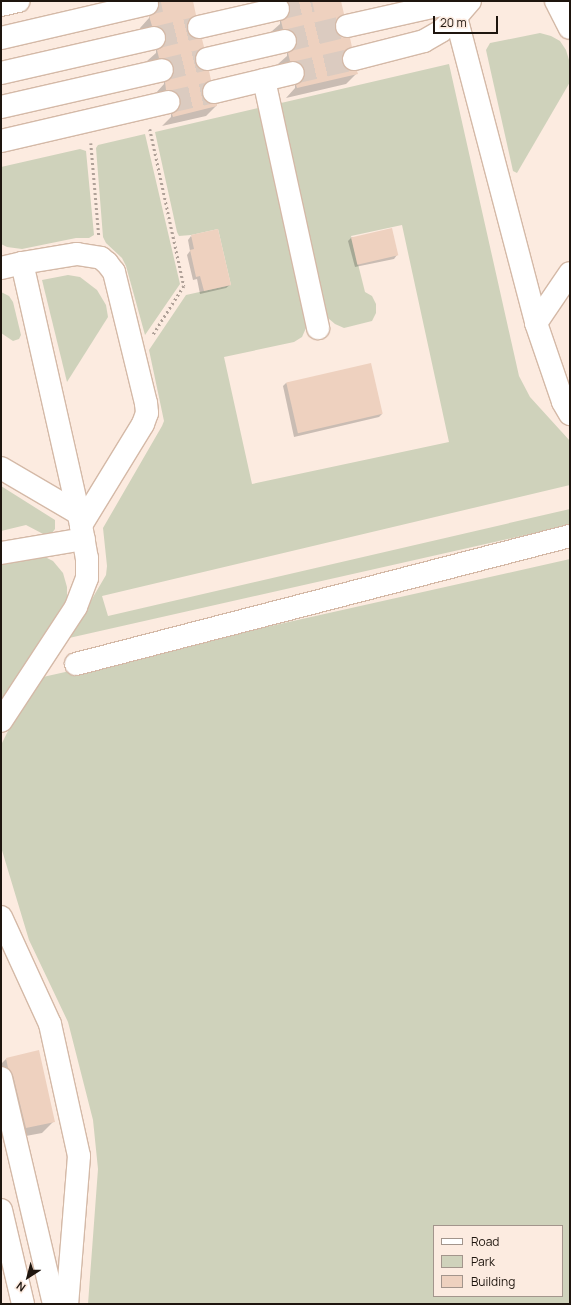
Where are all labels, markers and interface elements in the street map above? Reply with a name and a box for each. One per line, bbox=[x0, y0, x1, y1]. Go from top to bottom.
scale bar bbox=[435, 8, 500, 34]
text: 20 m bbox=[440, 14, 467, 31]
legend bbox=[433, 1225, 563, 1297]
text: Road bbox=[471, 1233, 499, 1250]
text: Park bbox=[471, 1253, 495, 1270]
north arrow bbox=[8, 1257, 48, 1297]
text: Building bbox=[471, 1273, 515, 1290]
text: N bbox=[13, 1279, 28, 1296]

